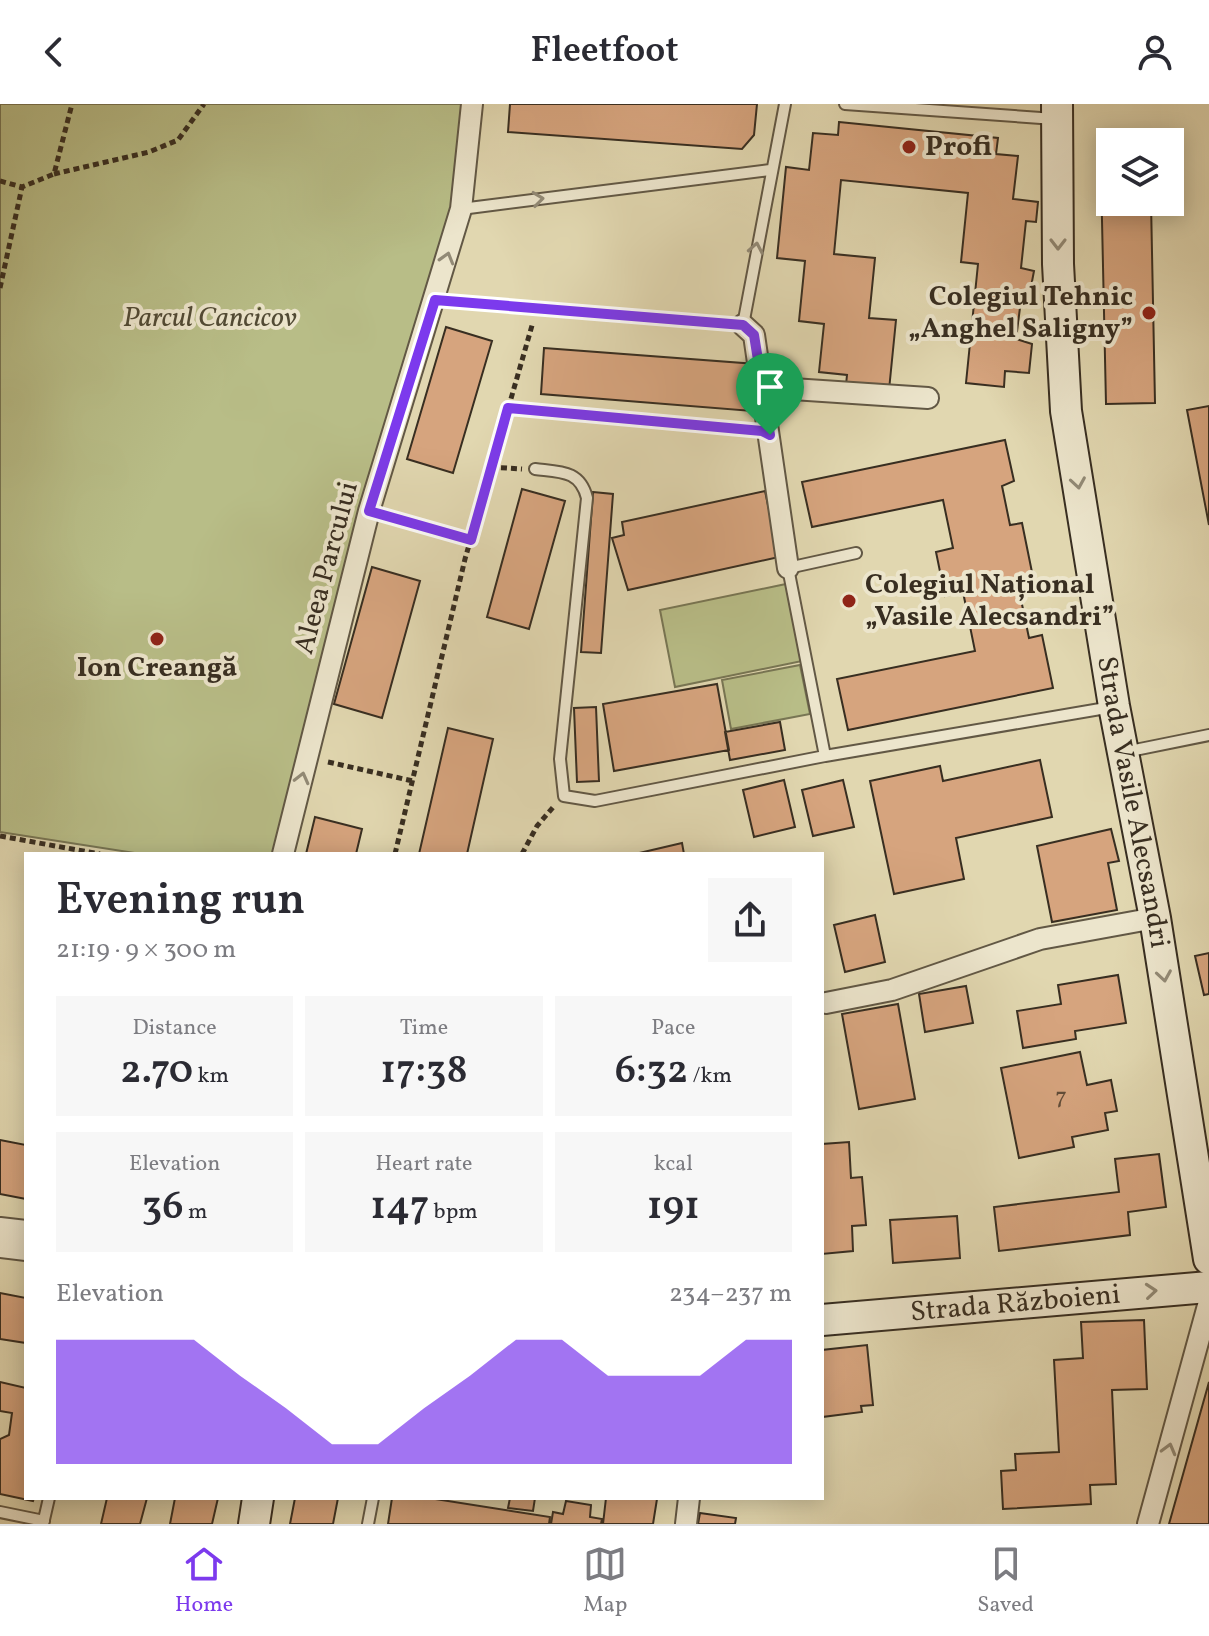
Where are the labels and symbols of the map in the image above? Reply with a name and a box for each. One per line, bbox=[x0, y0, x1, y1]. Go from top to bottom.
place label: Profi bbox=[925, 128, 992, 167]
marker: Profi bbox=[900, 138, 918, 156]
one-way arrow bbox=[531, 191, 545, 208]
one-way arrow bbox=[1049, 238, 1067, 251]
one-way arrow bbox=[747, 241, 764, 255]
one-way arrow bbox=[437, 252, 454, 266]
place label: Colegiul Tehnic „Anghel Saligny” bbox=[908, 278, 1133, 349]
park label: Parcul Cancicov bbox=[123, 299, 297, 338]
marker: Colegiul Tehnic „Anghel Saligny” bbox=[1140, 304, 1158, 322]
pin bbox=[736, 353, 804, 435]
one-way arrow bbox=[1069, 476, 1086, 490]
street label: Aleea Parcului bbox=[285, 477, 369, 659]
place label: Colegiul Național „Vasile Alecsandri” bbox=[865, 566, 1114, 637]
marker: Colegiul Național „Vasile Alecsandri” bbox=[840, 592, 858, 610]
marker: Ion Creangă bbox=[148, 630, 166, 648]
place label: Ion Creangă bbox=[77, 649, 237, 688]
street label: Strada Vasile Alecsandri bbox=[1087, 653, 1179, 951]
one-way arrow bbox=[292, 772, 309, 786]
one-way arrow bbox=[1155, 969, 1172, 983]
house number: 7 bbox=[1055, 1081, 1067, 1115]
street label: Strada Războieni bbox=[909, 1275, 1122, 1332]
one-way arrow bbox=[1145, 1282, 1158, 1299]
one-way arrow bbox=[1159, 1442, 1176, 1456]

